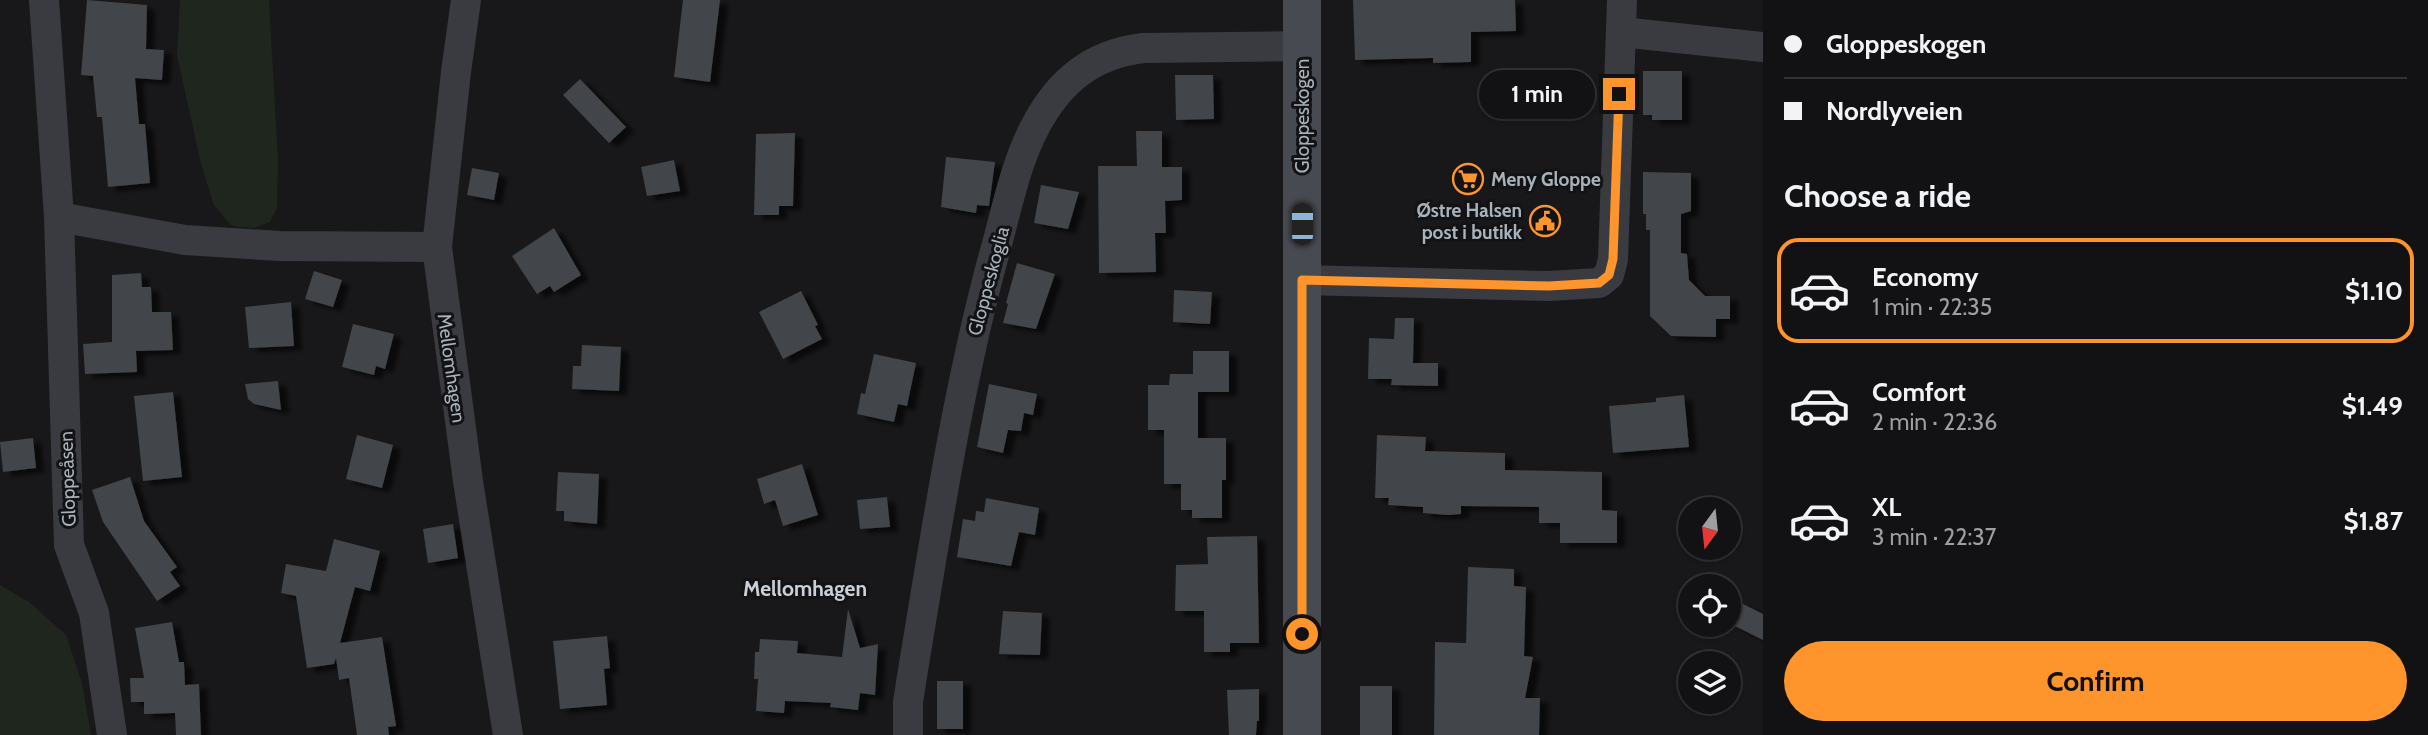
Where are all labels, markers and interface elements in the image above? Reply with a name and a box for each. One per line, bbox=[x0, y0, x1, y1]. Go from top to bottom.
text: Gloppeskogen bbox=[1826, 28, 1986, 60]
street label: Gloppeskogen bbox=[1291, 59, 1314, 173]
callout: 1 min bbox=[1479, 70, 1594, 119]
route end bbox=[1603, 78, 1635, 110]
text: 1 min bbox=[1511, 80, 1563, 108]
text: Nordlyveien bbox=[1826, 95, 1963, 127]
supermarket icon: Meny Gloppe bbox=[1451, 162, 1485, 196]
place label: Meny Gloppe bbox=[1491, 168, 1601, 191]
text: Choose a ride bbox=[1784, 176, 1971, 215]
place label: Østre Halsen post i butikk bbox=[1416, 199, 1523, 244]
car bbox=[1292, 203, 1313, 245]
public building icon: Østre Halsen post i butikk bbox=[1528, 204, 1562, 238]
street label: Gloppeskoglia bbox=[963, 224, 1014, 338]
icon: car bbox=[1788, 259, 1851, 322]
text: Economy bbox=[1872, 261, 1978, 293]
text: $1.10 bbox=[2345, 275, 2403, 307]
text: 1 min · 22:35 bbox=[1872, 293, 1992, 321]
street label: Mellomhagen bbox=[432, 312, 471, 424]
icon: car bbox=[1788, 374, 1851, 437]
text: Comfort bbox=[1872, 376, 1966, 408]
text: $1.49 bbox=[2342, 390, 2403, 422]
text: 2 min · 22:36 bbox=[1872, 408, 1997, 436]
street label: Gloppeåsen bbox=[54, 431, 81, 527]
icon: car bbox=[1788, 489, 1851, 552]
text: XL bbox=[1872, 491, 1901, 523]
north arrow bbox=[1678, 497, 1741, 560]
map controls bbox=[1678, 497, 1741, 714]
text: $1.87 bbox=[2344, 505, 2403, 537]
text: 3 min · 22:37 bbox=[1872, 523, 1996, 551]
button: locate bbox=[1678, 574, 1741, 637]
district label: Mellomhagen bbox=[743, 576, 867, 601]
route start bbox=[1286, 618, 1318, 650]
button: Confirm bbox=[1784, 641, 2407, 721]
button: layers bbox=[1678, 651, 1741, 714]

